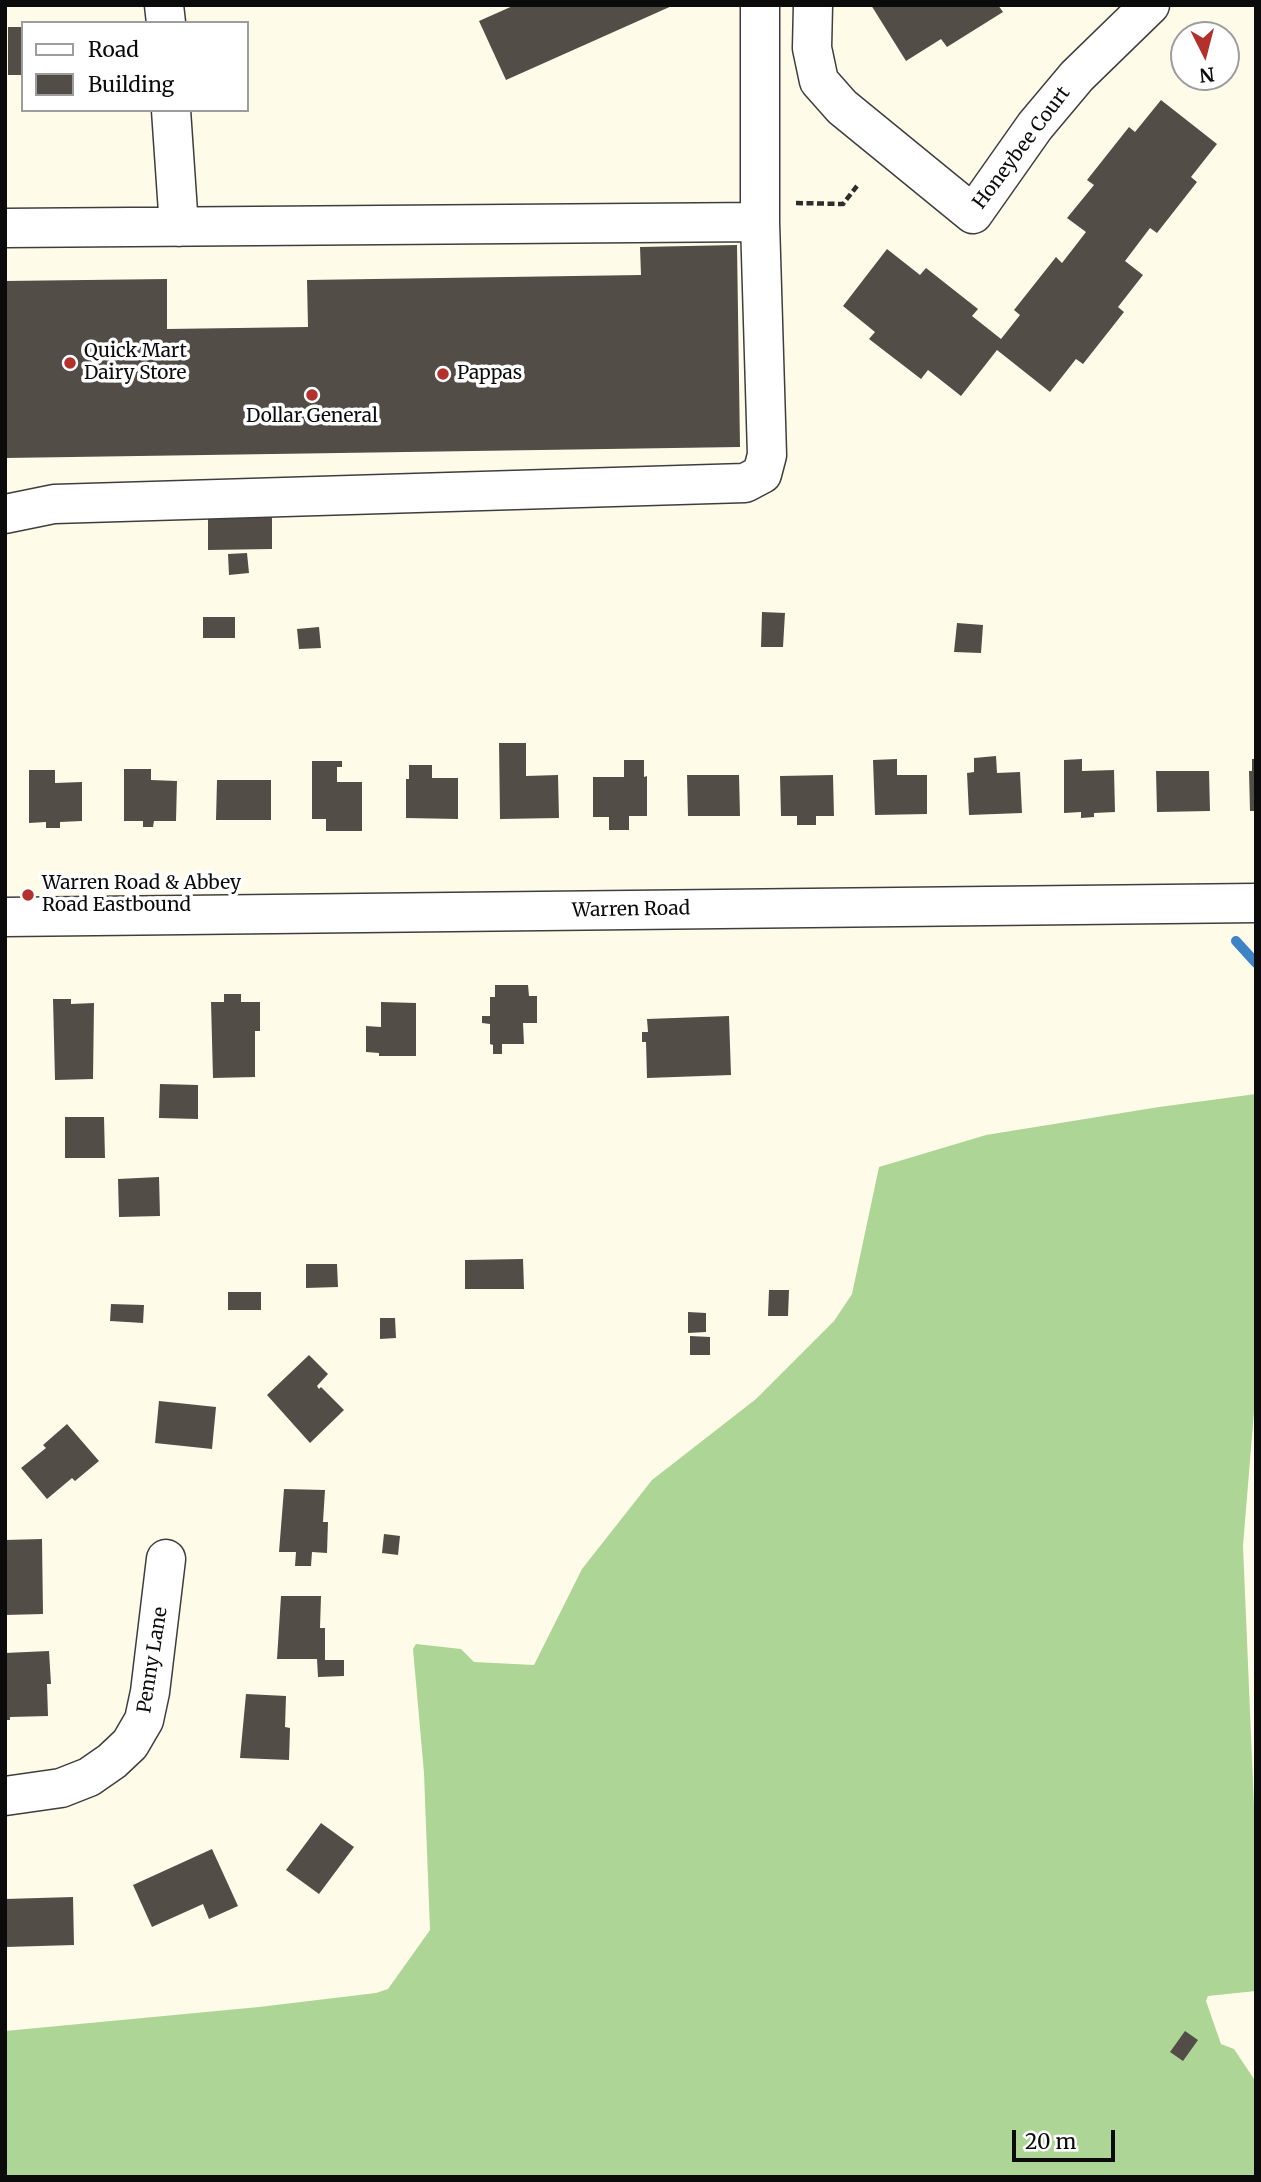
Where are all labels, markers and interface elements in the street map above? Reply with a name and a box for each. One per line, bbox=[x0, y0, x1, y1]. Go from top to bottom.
legend bbox=[21, 21, 248, 112]
north arrow bbox=[1170, 21, 1240, 91]
text: Road bbox=[88, 36, 139, 63]
text: N bbox=[1198, 62, 1216, 88]
text: Building bbox=[88, 71, 174, 98]
street label: Honeybee Court bbox=[969, 82, 1075, 214]
place label: Quick Mart Dairy Store bbox=[84, 341, 187, 385]
marker: Quick Mart Dairy Store bbox=[62, 355, 78, 371]
place label: Pappas bbox=[457, 363, 522, 385]
marker: Pappas bbox=[435, 366, 451, 382]
marker: Dollar General bbox=[304, 387, 320, 403]
place label: Dollar General bbox=[246, 406, 378, 428]
place label: Warren Road & Abbey Road Eastbound bbox=[42, 873, 241, 917]
marker: Warren Road & Abbey Road Eastbound bbox=[20, 887, 36, 903]
street label: Warren Road bbox=[572, 898, 690, 922]
street label: Penny Lane bbox=[133, 1605, 173, 1715]
scale bar bbox=[1016, 2116, 1119, 2160]
text: 20 m bbox=[1025, 2128, 1076, 2155]

